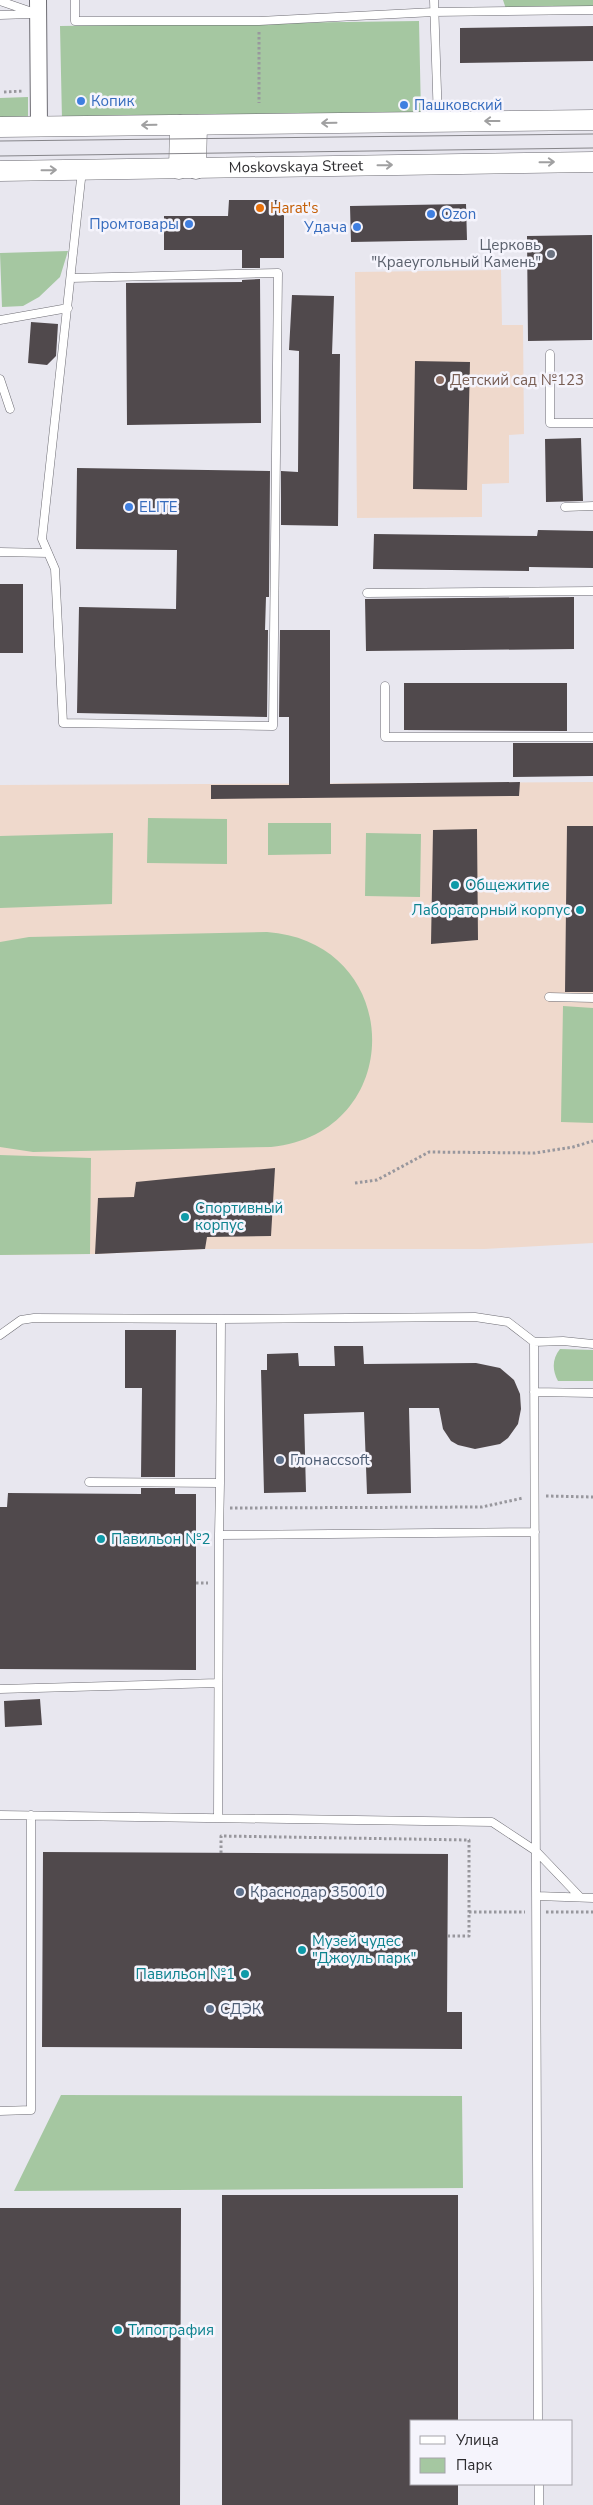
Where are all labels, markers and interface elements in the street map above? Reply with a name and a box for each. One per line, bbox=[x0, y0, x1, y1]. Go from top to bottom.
place label: Копик bbox=[91, 91, 135, 111]
marker: Копик bbox=[75, 95, 87, 107]
place label: Пашковский bbox=[414, 95, 503, 115]
marker: Пашковский bbox=[398, 99, 410, 111]
one-way arrow bbox=[484, 116, 500, 126]
one-way arrow bbox=[322, 118, 338, 128]
one-way arrow bbox=[141, 120, 157, 130]
street label: Moskovskaya Street bbox=[229, 155, 364, 178]
one-way arrow bbox=[539, 157, 555, 167]
one-way arrow bbox=[376, 160, 393, 170]
one-way arrow bbox=[40, 166, 56, 175]
place label: Harat's bbox=[270, 198, 318, 218]
marker: Harat's bbox=[254, 202, 266, 214]
place label: Ozon bbox=[441, 204, 476, 224]
marker: Ozon bbox=[425, 208, 437, 220]
place label: Промтовары bbox=[89, 214, 179, 234]
place label: Удача bbox=[303, 217, 347, 237]
marker: Промтовары bbox=[183, 218, 195, 230]
marker: Удача bbox=[351, 221, 363, 233]
place label: Церковь "Краеугольный Камень" bbox=[371, 235, 541, 272]
marker: Церковь "Краеугольный Камень" bbox=[545, 248, 557, 260]
place label: Детский сад №123 bbox=[450, 370, 584, 390]
marker: Детский сад №123 bbox=[434, 374, 446, 386]
place label: ELITE bbox=[139, 497, 178, 517]
marker: ELITE bbox=[123, 501, 135, 513]
place label: Общежитие bbox=[465, 875, 550, 895]
marker: Общежитие bbox=[449, 879, 461, 891]
place label: Лабораторный корпус bbox=[412, 900, 570, 920]
marker: Лабораторный корпус bbox=[574, 904, 586, 916]
place label: Спортивный корпус bbox=[195, 1198, 283, 1235]
marker: Спортивный корпус bbox=[179, 1211, 191, 1223]
place label: Глонассsoft bbox=[290, 1450, 370, 1470]
marker: Глонассsoft bbox=[274, 1454, 286, 1466]
place label: Павильон №2 bbox=[111, 1529, 210, 1549]
marker: Павильон №2 bbox=[95, 1533, 107, 1545]
place label: Краснодар 350010 bbox=[250, 1882, 385, 1902]
marker: Краснодар 350010 bbox=[234, 1886, 246, 1898]
place label: Музей чудес "Джоуль парк" bbox=[312, 1931, 416, 1968]
marker: Музей чудес "Джоуль парк" bbox=[296, 1944, 308, 1956]
place label: Павильон №1 bbox=[136, 1964, 235, 1984]
marker: Павильон №1 bbox=[239, 1968, 251, 1980]
place label: СДЭК bbox=[220, 1999, 262, 2019]
marker: СДЭК bbox=[204, 2003, 216, 2015]
place label: Типография bbox=[128, 2320, 214, 2340]
marker: Типография bbox=[112, 2324, 124, 2336]
legend bbox=[410, 2420, 573, 2485]
text: Улица bbox=[455, 2430, 499, 2450]
text: Парк bbox=[456, 2455, 492, 2475]

